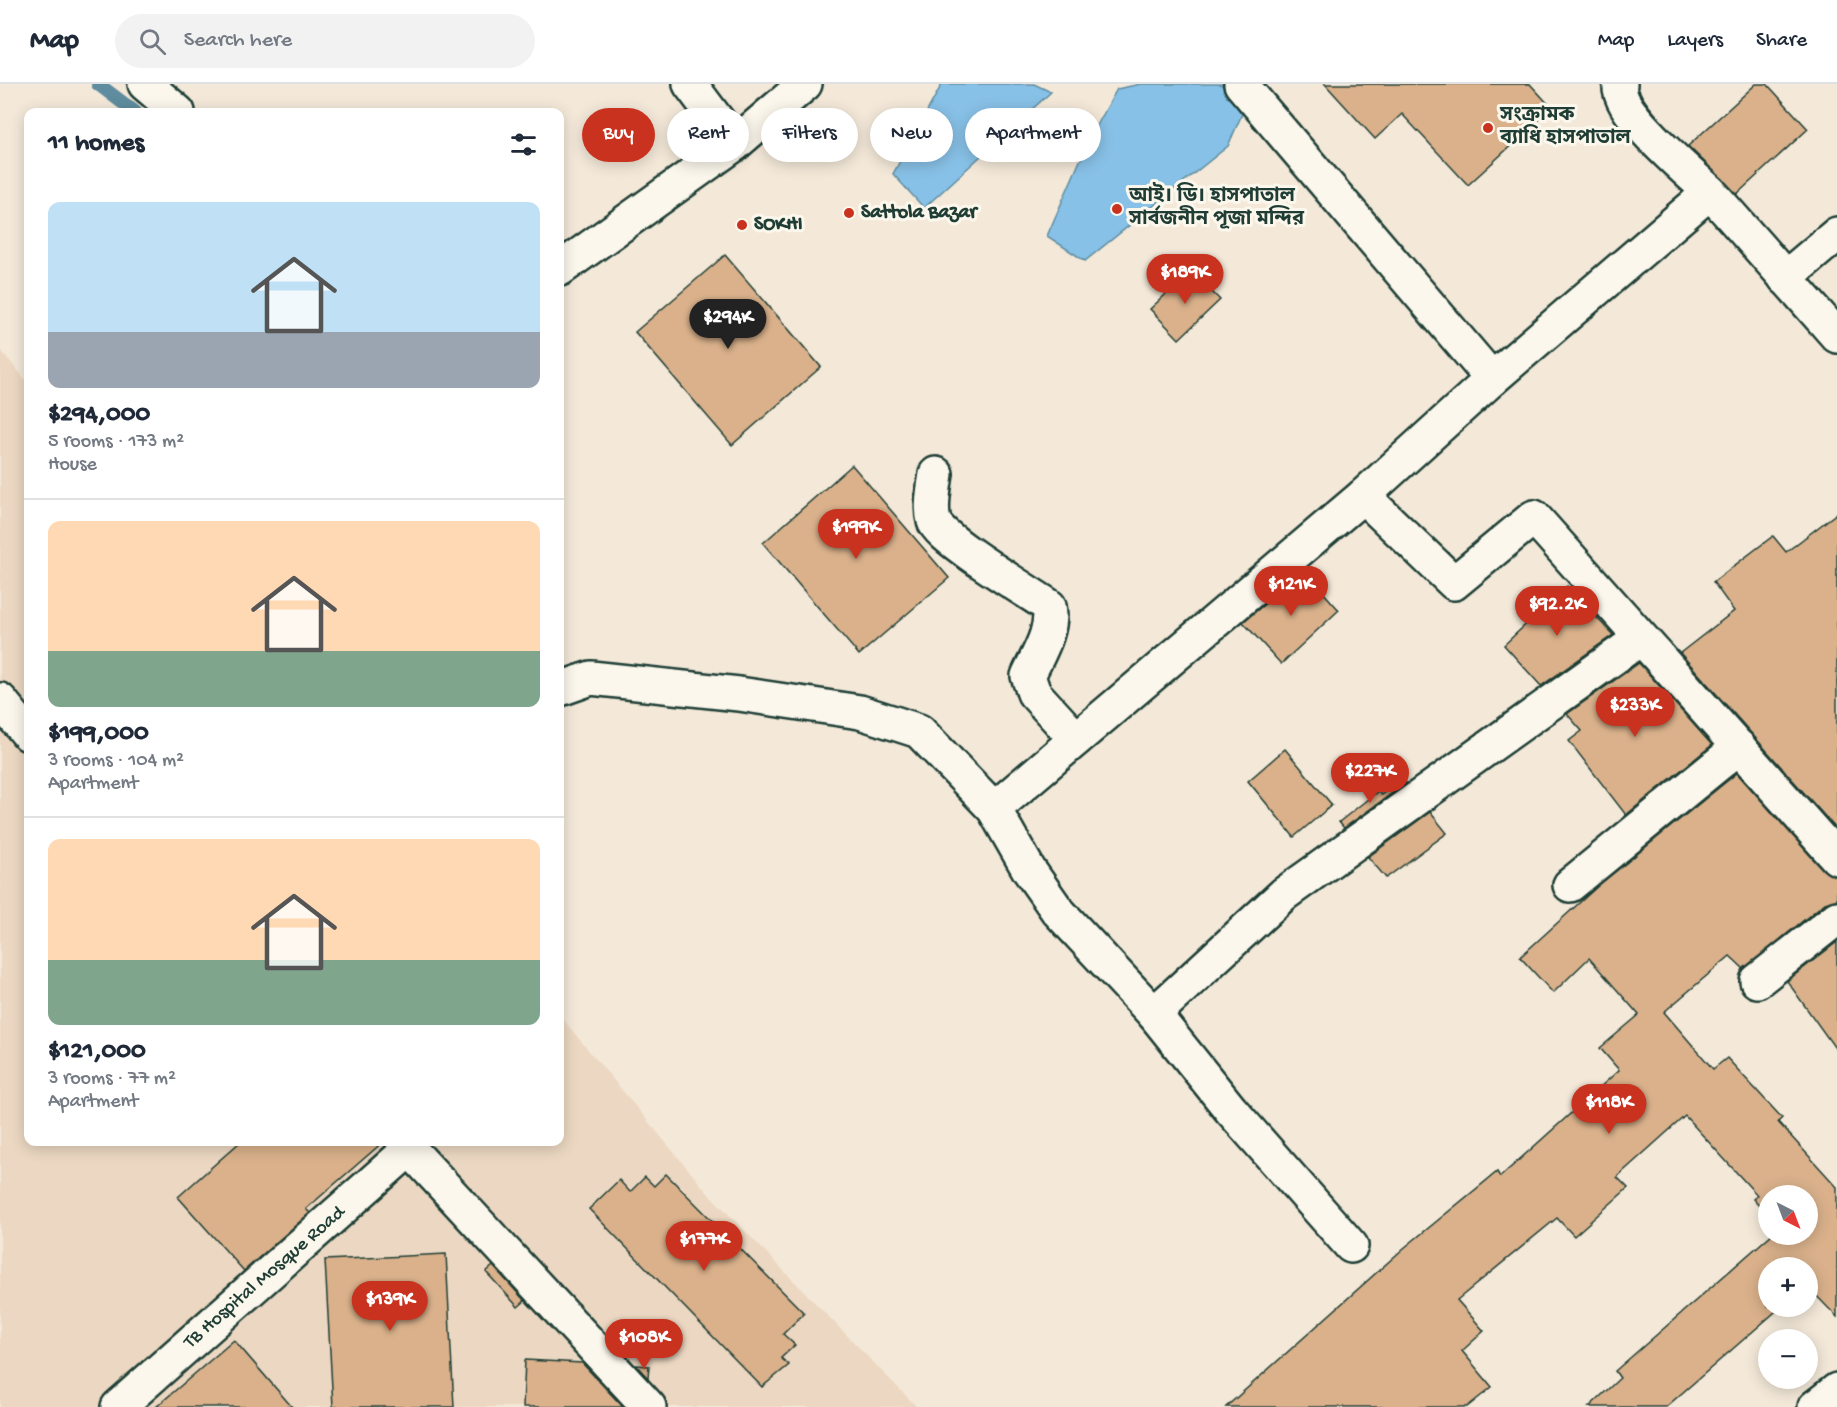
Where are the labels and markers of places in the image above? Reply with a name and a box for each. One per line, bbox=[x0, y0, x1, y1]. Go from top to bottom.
place label: সংক্রামক ব্যাধি হাসপাতাল bbox=[1499, 105, 1632, 151]
marker: সংক্রামক ব্যাধি হাসপাতাল bbox=[1481, 121, 1495, 135]
place label: আই। ডি। হাসপাতাল সার্বজনীন পূজা মন্দির bbox=[1128, 182, 1305, 232]
place label: Sattola Bazar bbox=[861, 202, 979, 225]
marker: আই। ডি। হাসপাতাল সার্বজনীন পূজা মন্দির bbox=[1110, 202, 1124, 216]
marker: Sattola Bazar bbox=[842, 206, 856, 220]
place label: SOKHI bbox=[754, 214, 803, 237]
marker: SOKHI bbox=[735, 218, 749, 232]
pin: $189K bbox=[1143, 254, 1227, 305]
pin: $294K bbox=[686, 299, 770, 350]
pin: $199K bbox=[814, 509, 898, 560]
pin: $121K bbox=[1249, 566, 1333, 617]
pin: $92.2K bbox=[1508, 586, 1606, 637]
pin: $233K bbox=[1593, 687, 1677, 738]
pin: $227K bbox=[1328, 753, 1412, 804]
pin: $118K bbox=[1567, 1084, 1651, 1135]
pin: $177K bbox=[662, 1221, 746, 1272]
pin: $139K bbox=[348, 1281, 432, 1332]
pin: $108K bbox=[602, 1319, 686, 1370]

